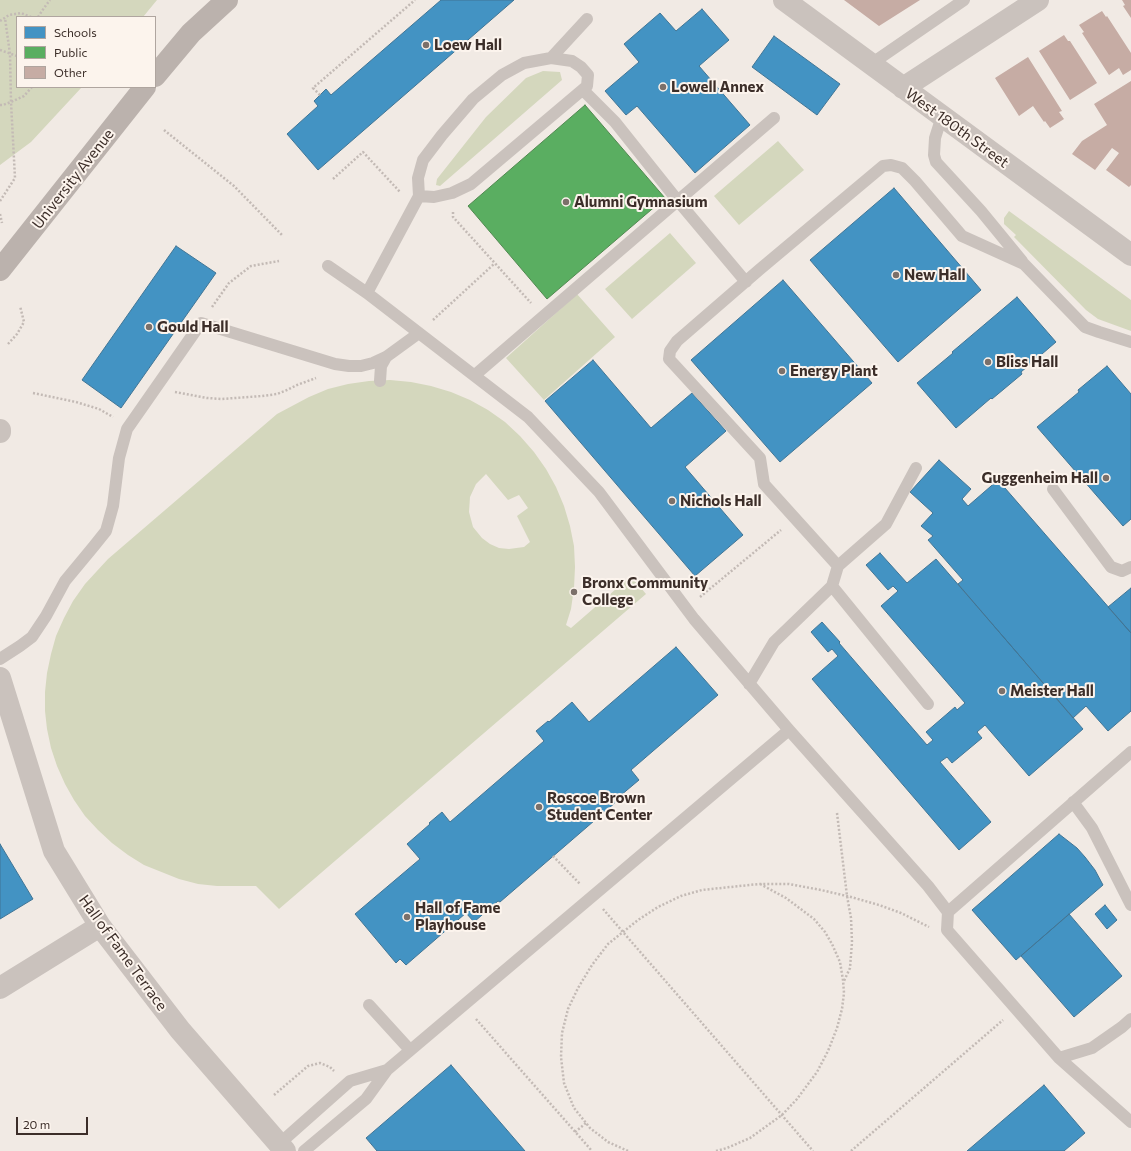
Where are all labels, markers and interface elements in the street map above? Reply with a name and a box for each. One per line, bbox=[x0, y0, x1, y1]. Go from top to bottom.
legend bbox=[16, 16, 156, 88]
text: Schools bbox=[54, 25, 97, 39]
place label: Loew Hall bbox=[434, 36, 502, 54]
marker: Loew Hall bbox=[421, 40, 431, 50]
text: Public bbox=[54, 45, 87, 59]
text: Other bbox=[54, 65, 87, 79]
place label: Lowell Annex bbox=[671, 78, 764, 96]
marker: Lowell Annex bbox=[658, 82, 668, 92]
street label: West 180th Street bbox=[902, 84, 1012, 172]
street label: University Avenue bbox=[28, 125, 118, 233]
place label: Alumni Gymnasium bbox=[574, 193, 707, 211]
marker: Alumni Gymnasium bbox=[561, 197, 571, 207]
place label: New Hall bbox=[904, 266, 966, 284]
marker: New Hall bbox=[891, 270, 901, 280]
place label: Gould Hall bbox=[157, 318, 229, 336]
marker: Gould Hall bbox=[144, 322, 154, 332]
place label: Bliss Hall bbox=[996, 353, 1058, 371]
marker: Bliss Hall bbox=[983, 357, 993, 367]
place label: Energy Plant bbox=[790, 362, 878, 380]
marker: Energy Plant bbox=[777, 366, 787, 376]
place label: Guggenheim Hall bbox=[982, 469, 1098, 487]
marker: Guggenheim Hall bbox=[1101, 473, 1111, 483]
place label: Nichols Hall bbox=[680, 492, 762, 510]
marker: Nichols Hall bbox=[667, 496, 677, 506]
place label: Bronx Community College bbox=[582, 574, 708, 609]
marker: Bronx Community College bbox=[569, 587, 579, 597]
place label: Meister Hall bbox=[1010, 682, 1094, 700]
marker: Meister Hall bbox=[997, 686, 1007, 696]
place label: Roscoe Brown Student Center bbox=[547, 789, 652, 824]
marker: Roscoe Brown Student Center bbox=[534, 802, 544, 812]
street label: Hall of Fame Terrace bbox=[75, 892, 171, 1014]
place label: Hall of Fame Playhouse bbox=[415, 899, 500, 934]
marker: Hall of Fame Playhouse bbox=[402, 912, 412, 922]
scale bar bbox=[18, 1109, 90, 1135]
text: 20 m bbox=[23, 1117, 50, 1131]

